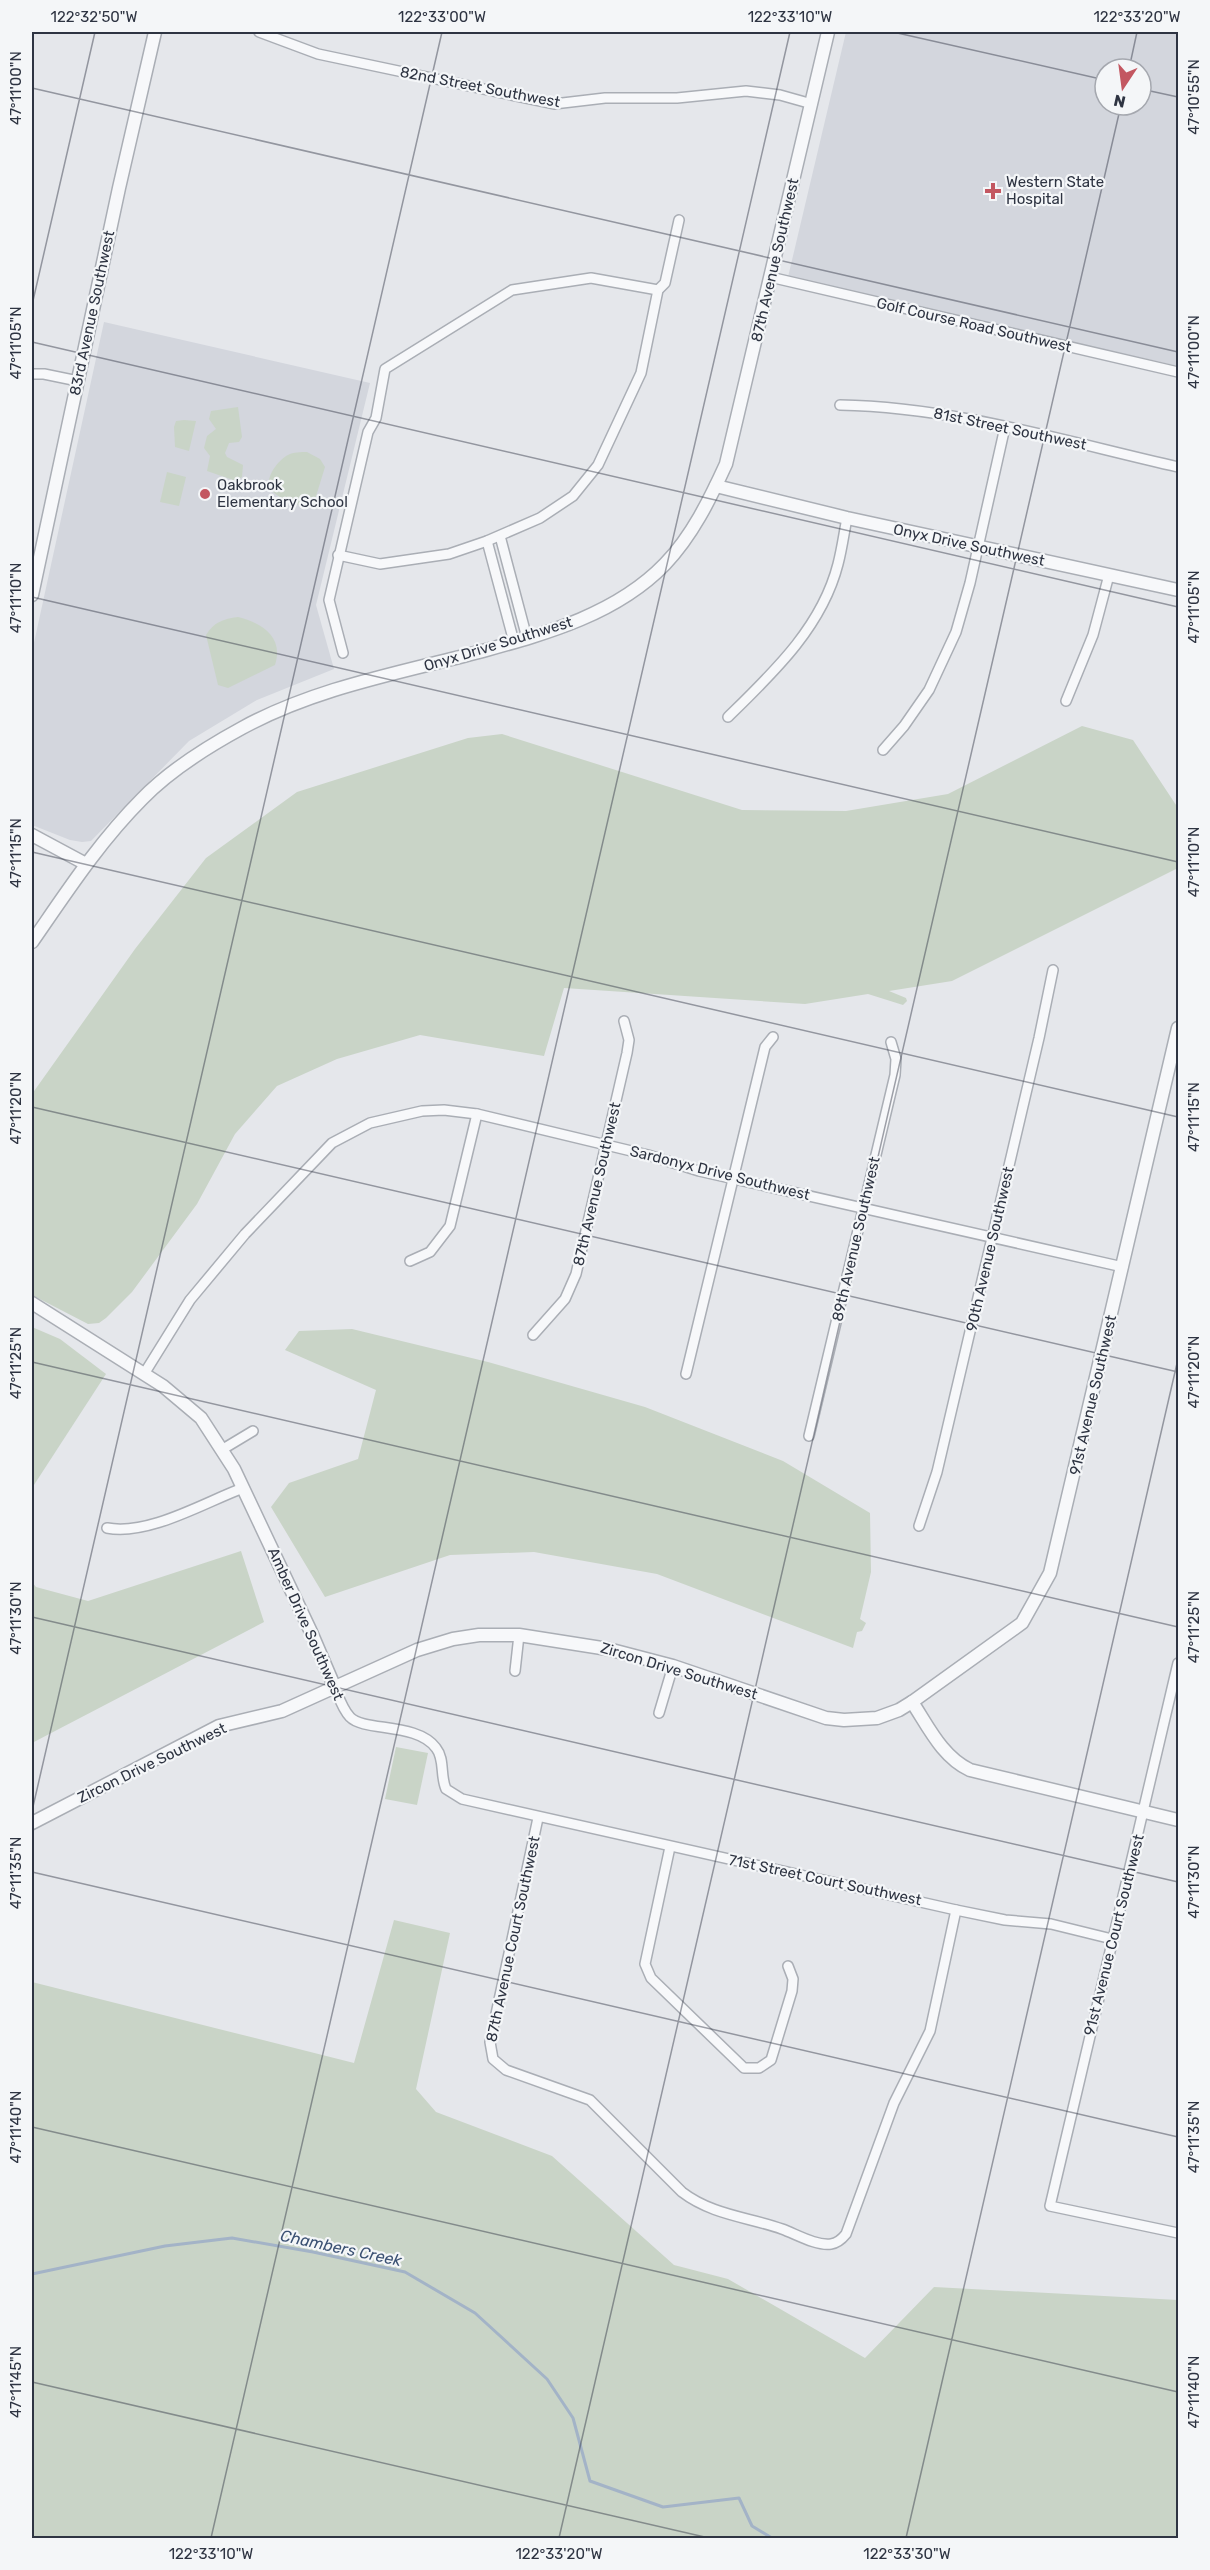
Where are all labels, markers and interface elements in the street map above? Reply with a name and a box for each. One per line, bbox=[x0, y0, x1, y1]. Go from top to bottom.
text: 122°32'50"W bbox=[50, 8, 138, 26]
text: 122°33'00"W bbox=[398, 8, 486, 26]
text: 122°33'10"W bbox=[748, 8, 832, 26]
text: 122°33'20"W bbox=[1093, 8, 1181, 26]
text: 47°11'00"N bbox=[7, 51, 25, 125]
north arrow bbox=[1093, 57, 1153, 117]
text: 47°10'55"N bbox=[1185, 59, 1203, 135]
street label: 82nd Street Southwest bbox=[398, 63, 562, 111]
text: N bbox=[1112, 91, 1127, 112]
place label: Western State Hospital bbox=[1006, 173, 1104, 208]
street label: 87th Avenue Southwest bbox=[747, 176, 803, 344]
marker: Western State Hospital bbox=[984, 182, 1002, 200]
street label: 83rd Avenue Southwest bbox=[66, 229, 118, 397]
street label: Golf Course Road Southwest bbox=[875, 294, 1073, 356]
text: 47°11'05"N bbox=[7, 306, 25, 380]
text: 47°11'00"N bbox=[1185, 315, 1203, 389]
street label: 81st Street Southwest bbox=[932, 404, 1088, 454]
place label: Oakbrook Elementary School bbox=[217, 476, 348, 511]
marker: Oakbrook Elementary School bbox=[198, 487, 212, 501]
street label: Onyx Drive Southwest bbox=[892, 520, 1047, 570]
text: 47°11'10"N bbox=[7, 563, 25, 633]
text: 47°11'05"N bbox=[1185, 570, 1203, 644]
street label: Onyx Drive Southwest bbox=[422, 613, 575, 675]
text: 47°11'15"N bbox=[7, 818, 25, 888]
text: 47°11'10"N bbox=[1185, 827, 1203, 897]
text: 47°11'20"N bbox=[7, 1071, 25, 1145]
text: 47°11'15"N bbox=[1185, 1082, 1203, 1152]
street label: 87th Avenue Southwest bbox=[569, 1100, 625, 1268]
street label: Sardonyx Drive Southwest bbox=[628, 1142, 812, 1204]
street label: 89th Avenue Southwest bbox=[828, 1155, 884, 1323]
street label: 90th Avenue Southwest bbox=[962, 1165, 1018, 1333]
street label: 91st Avenue Southwest bbox=[1066, 1313, 1120, 1477]
text: 47°11'25"N bbox=[7, 1327, 25, 1399]
text: 47°11'20"N bbox=[1185, 1335, 1203, 1409]
street label: Amber Drive Southwest bbox=[264, 1545, 348, 1703]
text: 47°11'30"N bbox=[7, 1581, 25, 1655]
text: 47°11'25"N bbox=[1185, 1591, 1203, 1663]
street label: Zircon Drive Southwest bbox=[598, 1639, 760, 1704]
street label: Zircon Drive Southwest bbox=[75, 1719, 229, 1807]
street label: 91st Avenue Court Southwest bbox=[1080, 1832, 1148, 2037]
street label: 87th Avenue Court Southwest bbox=[482, 1834, 544, 2044]
text: 47°11'35"N bbox=[7, 1837, 25, 1909]
text: 47°11'30"N bbox=[1185, 1845, 1203, 1919]
street label: 71st Street Court Southwest bbox=[727, 1851, 923, 1909]
text: 47°11'40"N bbox=[7, 2091, 25, 2163]
text: 47°11'35"N bbox=[1185, 2101, 1203, 2173]
water label: Chambers Creek bbox=[279, 2226, 404, 2270]
text: 47°11'45"N bbox=[7, 2346, 25, 2418]
text: 47°11'40"N bbox=[1185, 2356, 1203, 2428]
text: 122°33'10"W bbox=[169, 2545, 253, 2563]
text: 122°33'20"W bbox=[515, 2545, 603, 2563]
text: 122°33'30"W bbox=[863, 2545, 951, 2563]

